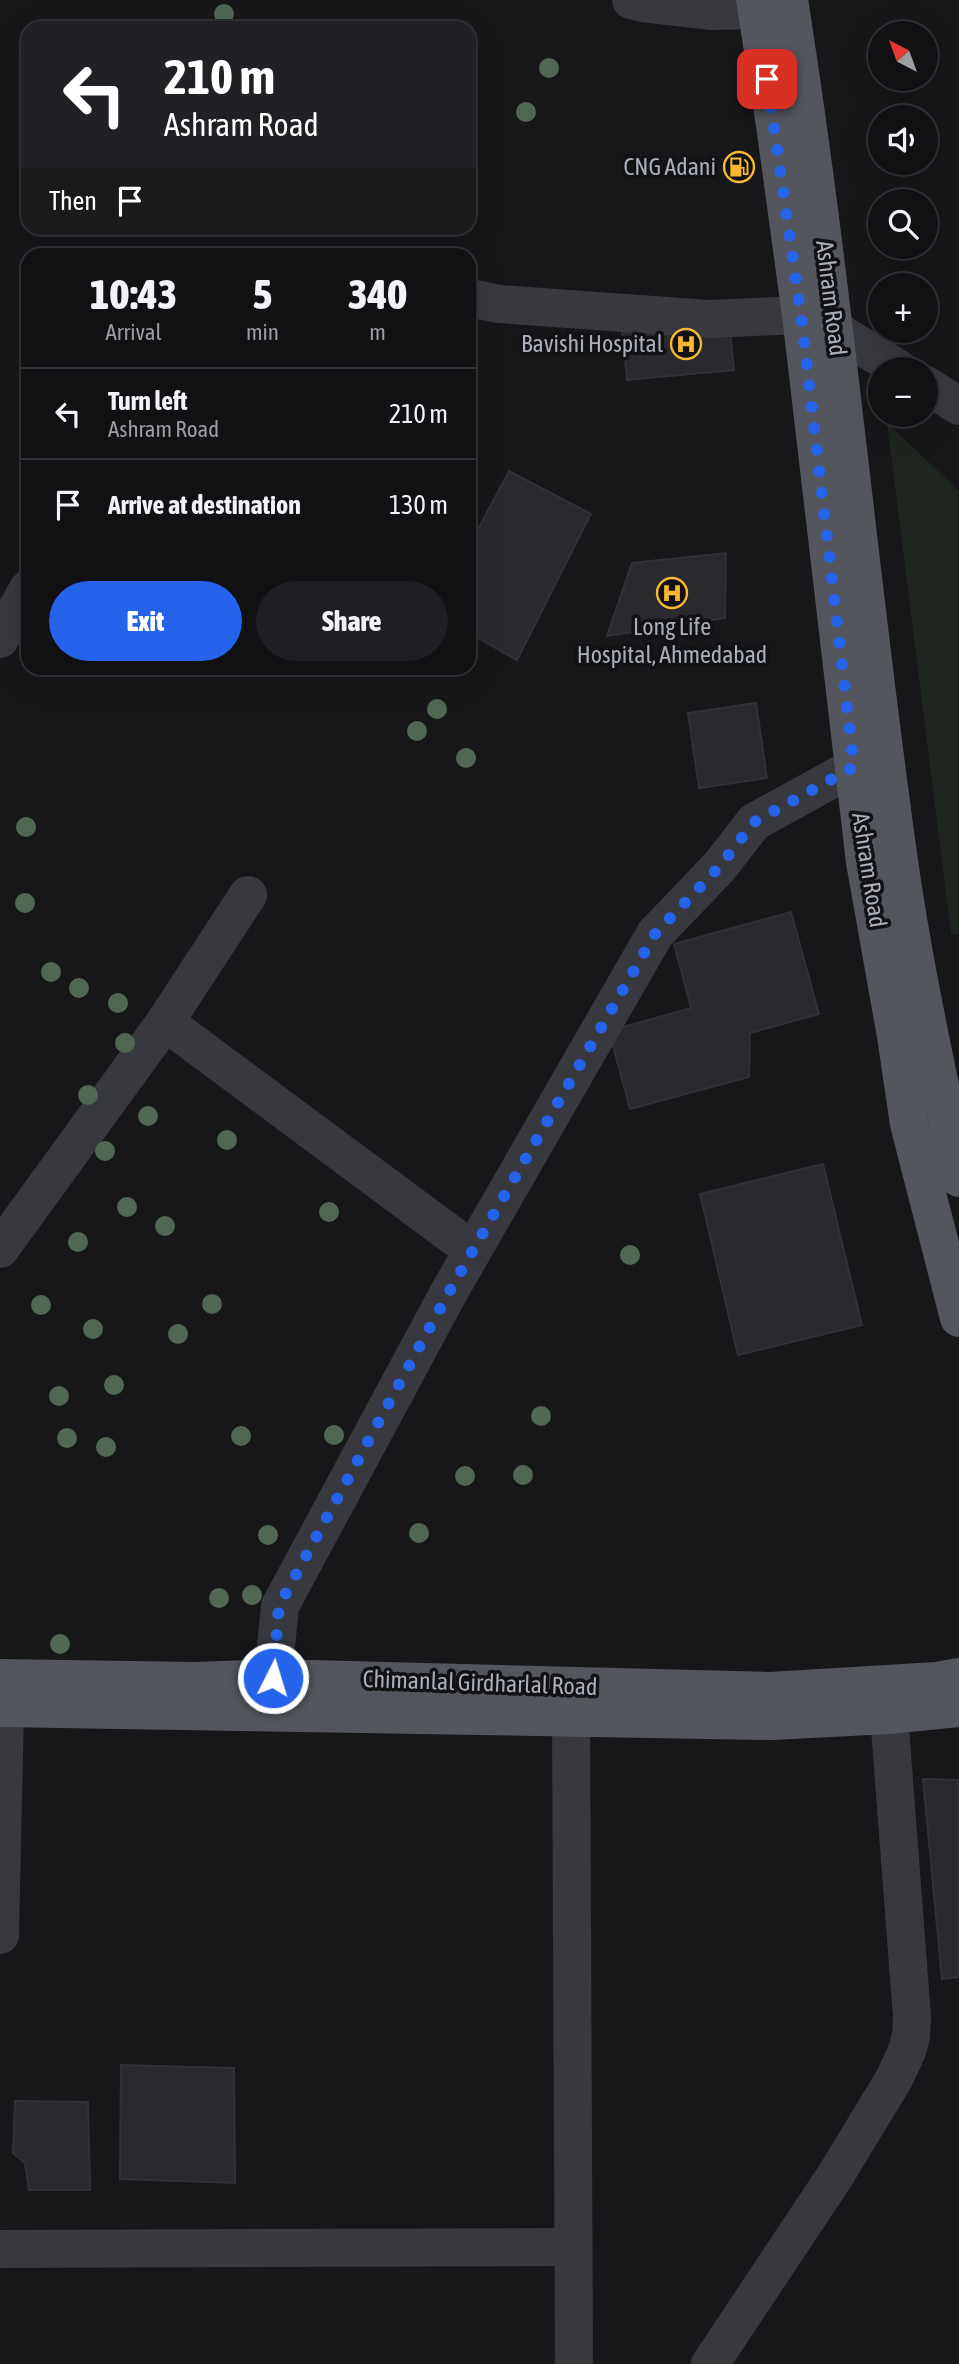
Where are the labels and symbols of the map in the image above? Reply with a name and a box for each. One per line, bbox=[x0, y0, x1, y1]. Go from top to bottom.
north arrow bbox=[868, 21, 938, 91]
pin bbox=[737, 49, 797, 109]
fuel station icon: CNG Adani bbox=[722, 150, 756, 184]
place label: CNG Adani bbox=[624, 153, 716, 180]
street label: Ashram Road bbox=[811, 239, 852, 357]
hospital icon: Bavishi Hospital bbox=[669, 327, 703, 361]
place label: Bavishi Hospital bbox=[521, 330, 664, 357]
hospital icon: Long Life Hospital, Ahmedabad bbox=[655, 576, 689, 610]
place label: Long Life Hospital, Ahmedabad bbox=[577, 613, 767, 668]
street label: Ashram Road bbox=[847, 811, 892, 929]
position arrow bbox=[236, 1641, 310, 1715]
street label: Chimanlal Girdharlal Road bbox=[362, 1665, 598, 1700]

